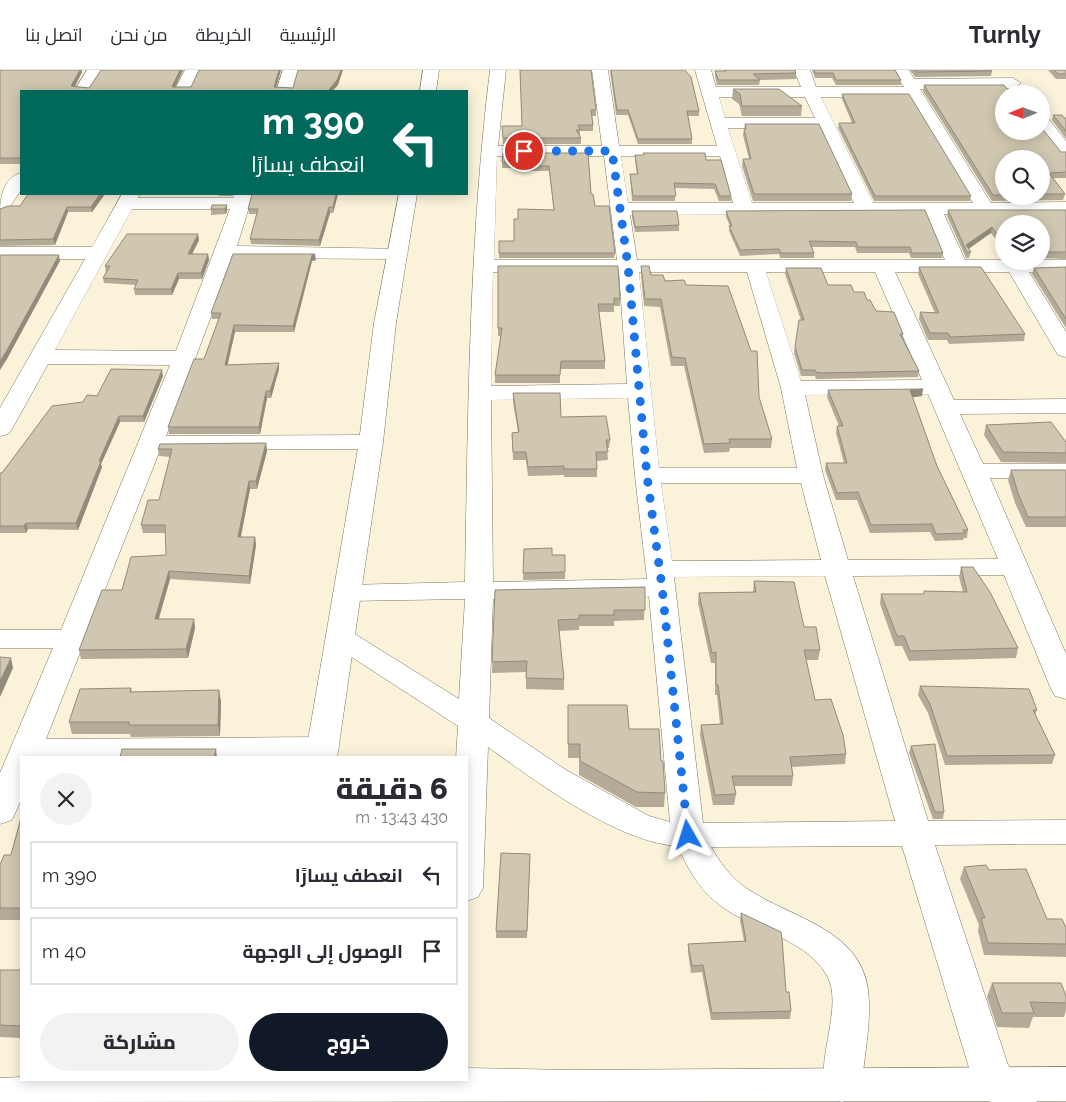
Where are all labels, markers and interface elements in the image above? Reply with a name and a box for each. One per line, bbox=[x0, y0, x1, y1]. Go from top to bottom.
text: Turnly bbox=[969, 20, 1041, 49]
text: اتصل بنا bbox=[25, 24, 83, 45]
text: من نحن bbox=[111, 24, 168, 45]
text: الخريطة bbox=[196, 24, 252, 45]
text: الرئيسية bbox=[280, 24, 336, 45]
north arrow bbox=[995, 85, 1050, 140]
map controls bbox=[995, 85, 1050, 270]
text: 390 m bbox=[262, 101, 365, 142]
icon: left bbox=[383, 110, 448, 175]
pin bbox=[503, 130, 545, 172]
icon: arrive bbox=[510, 137, 538, 165]
button: search bbox=[995, 150, 1050, 205]
text: انعطف يسارًا bbox=[251, 151, 365, 177]
button: layers bbox=[995, 215, 1050, 270]
text: 6 دقيقة bbox=[336, 771, 448, 806]
button: close bbox=[40, 773, 92, 825]
text: 430 m · 13:43 bbox=[355, 808, 448, 827]
position arrow bbox=[661, 808, 713, 860]
icon: left bbox=[418, 861, 446, 889]
text: 390 m bbox=[42, 864, 97, 886]
text: انعطف يسارًا bbox=[295, 864, 403, 886]
icon: arrive bbox=[418, 937, 446, 965]
text: 40 m bbox=[42, 940, 86, 962]
text: الوصول إلى الوجهة bbox=[243, 940, 403, 962]
button: مشاركة bbox=[40, 1013, 239, 1071]
button: خروج bbox=[249, 1013, 448, 1071]

